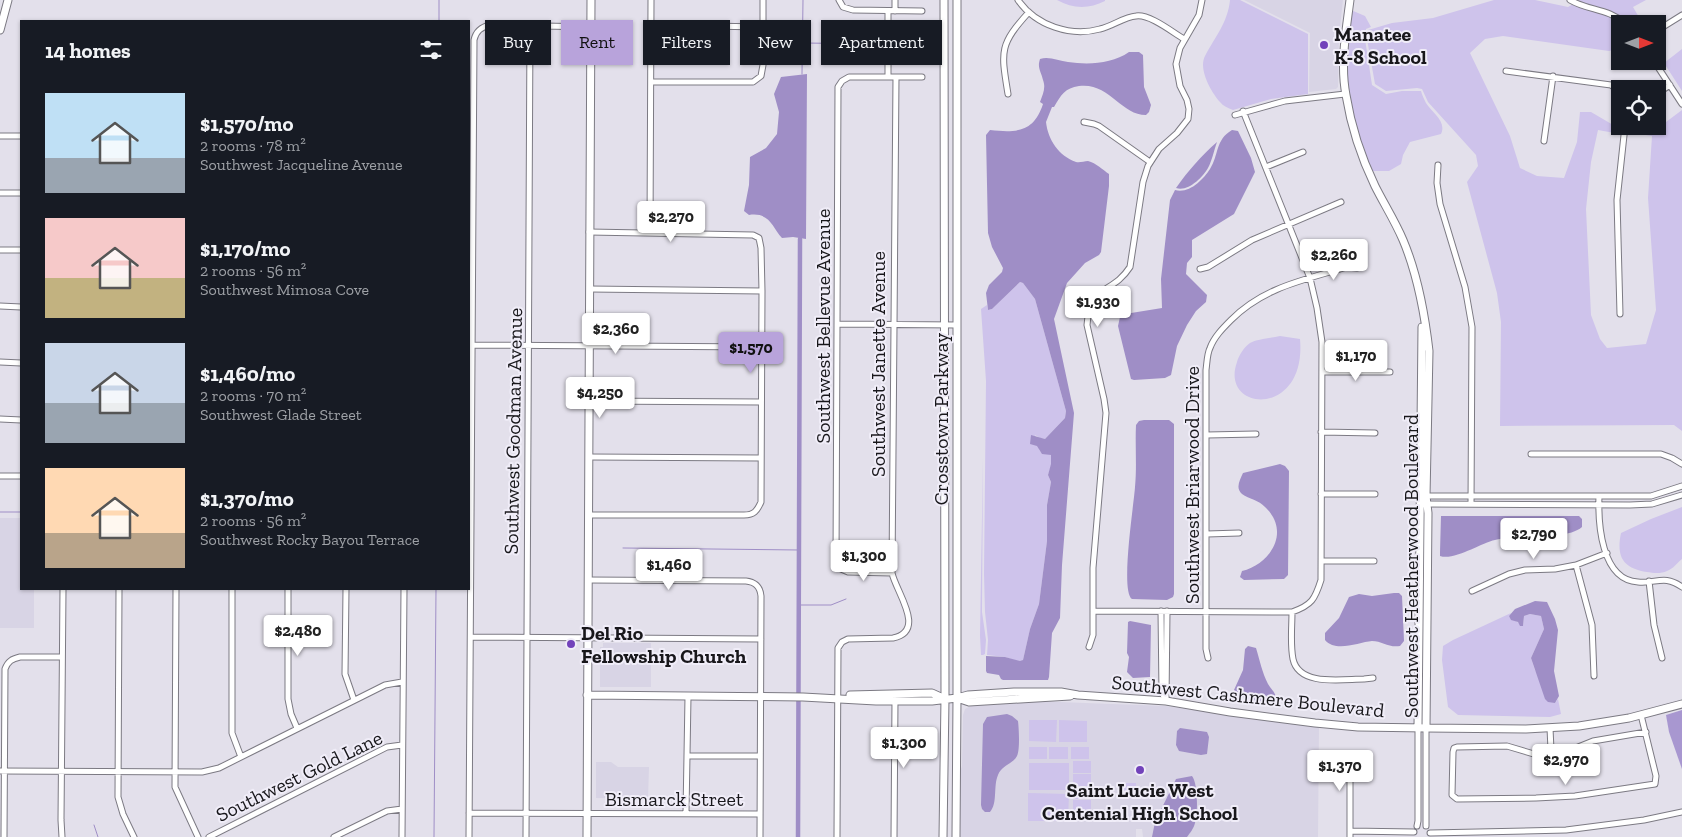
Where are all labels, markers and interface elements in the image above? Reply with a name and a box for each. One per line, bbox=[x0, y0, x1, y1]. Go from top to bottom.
north arrow bbox=[1611, 15, 1666, 70]
map controls bbox=[1611, 15, 1666, 135]
chip: Buy bbox=[485, 20, 551, 65]
chip: Rent bbox=[561, 20, 633, 65]
chip: Filters bbox=[643, 20, 730, 65]
chip: New bbox=[740, 20, 811, 65]
chip: Apartment bbox=[821, 20, 942, 65]
place label: Manatee K-8 School bbox=[1334, 22, 1427, 69]
icon: filters bbox=[417, 36, 445, 64]
text: 14 homes bbox=[45, 38, 131, 63]
marker: Manatee K-8 School bbox=[1318, 39, 1330, 51]
button: locate bbox=[1611, 80, 1666, 135]
text: $1,570/mo bbox=[200, 111, 293, 136]
icon: home bbox=[85, 113, 145, 173]
text: 2 rooms · 78 m² bbox=[200, 136, 306, 155]
text: Southwest Jacqueline Avenue bbox=[200, 155, 402, 174]
pin: $2,270 bbox=[630, 200, 712, 243]
text: $2,270 bbox=[648, 207, 694, 226]
street label: Southwest Bellevue Avenue bbox=[811, 209, 835, 443]
text: $1,170/mo bbox=[200, 236, 291, 261]
icon: home bbox=[85, 238, 145, 298]
pin: $2,260 bbox=[1293, 238, 1375, 281]
text: $2,260 bbox=[1311, 245, 1357, 264]
street label: Southwest Janette Avenue bbox=[866, 251, 890, 477]
text: 2 rooms · 56 m² bbox=[200, 261, 306, 280]
text: Southwest Mimosa Cove bbox=[200, 280, 369, 299]
pin: $1,930 bbox=[1057, 286, 1139, 328]
text: $1,930 bbox=[1076, 292, 1120, 311]
street label: Southwest Goodman Avenue bbox=[499, 308, 527, 554]
pin: $2,360 bbox=[575, 312, 657, 355]
text: $2,360 bbox=[593, 319, 639, 338]
pin: $1,570 bbox=[710, 332, 792, 374]
street label: Crosstown Parkway bbox=[929, 332, 953, 505]
text: $1,570 bbox=[729, 338, 773, 357]
pin: $1,170 bbox=[1315, 340, 1397, 382]
text: $1,170 bbox=[1335, 346, 1377, 365]
text: $1,460/mo bbox=[200, 361, 295, 386]
icon: home bbox=[85, 363, 145, 423]
street label: Southwest Briarwood Drive bbox=[1180, 366, 1204, 604]
pin: $4,250 bbox=[559, 376, 641, 419]
text: $4,250 bbox=[577, 383, 623, 402]
text: 2 rooms · 70 m² bbox=[200, 386, 306, 405]
text: Southwest Glade Street bbox=[200, 405, 362, 424]
street label: Southwest Heatherwood Boulevard bbox=[1399, 414, 1423, 718]
text: $1,370/mo bbox=[200, 486, 294, 511]
icon: home bbox=[85, 488, 145, 548]
text: 2 rooms · 56 m² bbox=[200, 511, 306, 530]
pin: $2,790 bbox=[1493, 518, 1575, 560]
text: $2,790 bbox=[1511, 524, 1557, 543]
text: Southwest Rocky Bayou Terrace bbox=[200, 530, 420, 549]
pin: $1,300 bbox=[823, 540, 905, 582]
text: $1,300 bbox=[842, 546, 886, 565]
pin: $1,460 bbox=[628, 548, 710, 591]
text: $1,460 bbox=[647, 555, 691, 574]
pin: $2,480 bbox=[257, 614, 339, 657]
text: $2,480 bbox=[275, 621, 321, 640]
place label: Del Rio Fellowship Church bbox=[581, 621, 747, 668]
marker: Del Rio Fellowship Church bbox=[565, 638, 577, 650]
street label: Southwest Cashmere Boulevard bbox=[1110, 670, 1386, 722]
street label: Southwest Gold Lane bbox=[212, 725, 386, 827]
pin: $1,300 bbox=[863, 726, 945, 769]
text: $1,300 bbox=[882, 733, 926, 752]
pin: $2,970 bbox=[1525, 744, 1607, 786]
pin: $1,370 bbox=[1299, 750, 1381, 792]
text: $2,970 bbox=[1543, 750, 1589, 769]
text: $1,370 bbox=[1318, 756, 1362, 775]
marker: Saint Lucie West Centenial High School bbox=[1134, 764, 1146, 776]
place label: Saint Lucie West Centenial High School bbox=[1042, 778, 1238, 825]
street label: Bismarck Street bbox=[605, 787, 744, 811]

